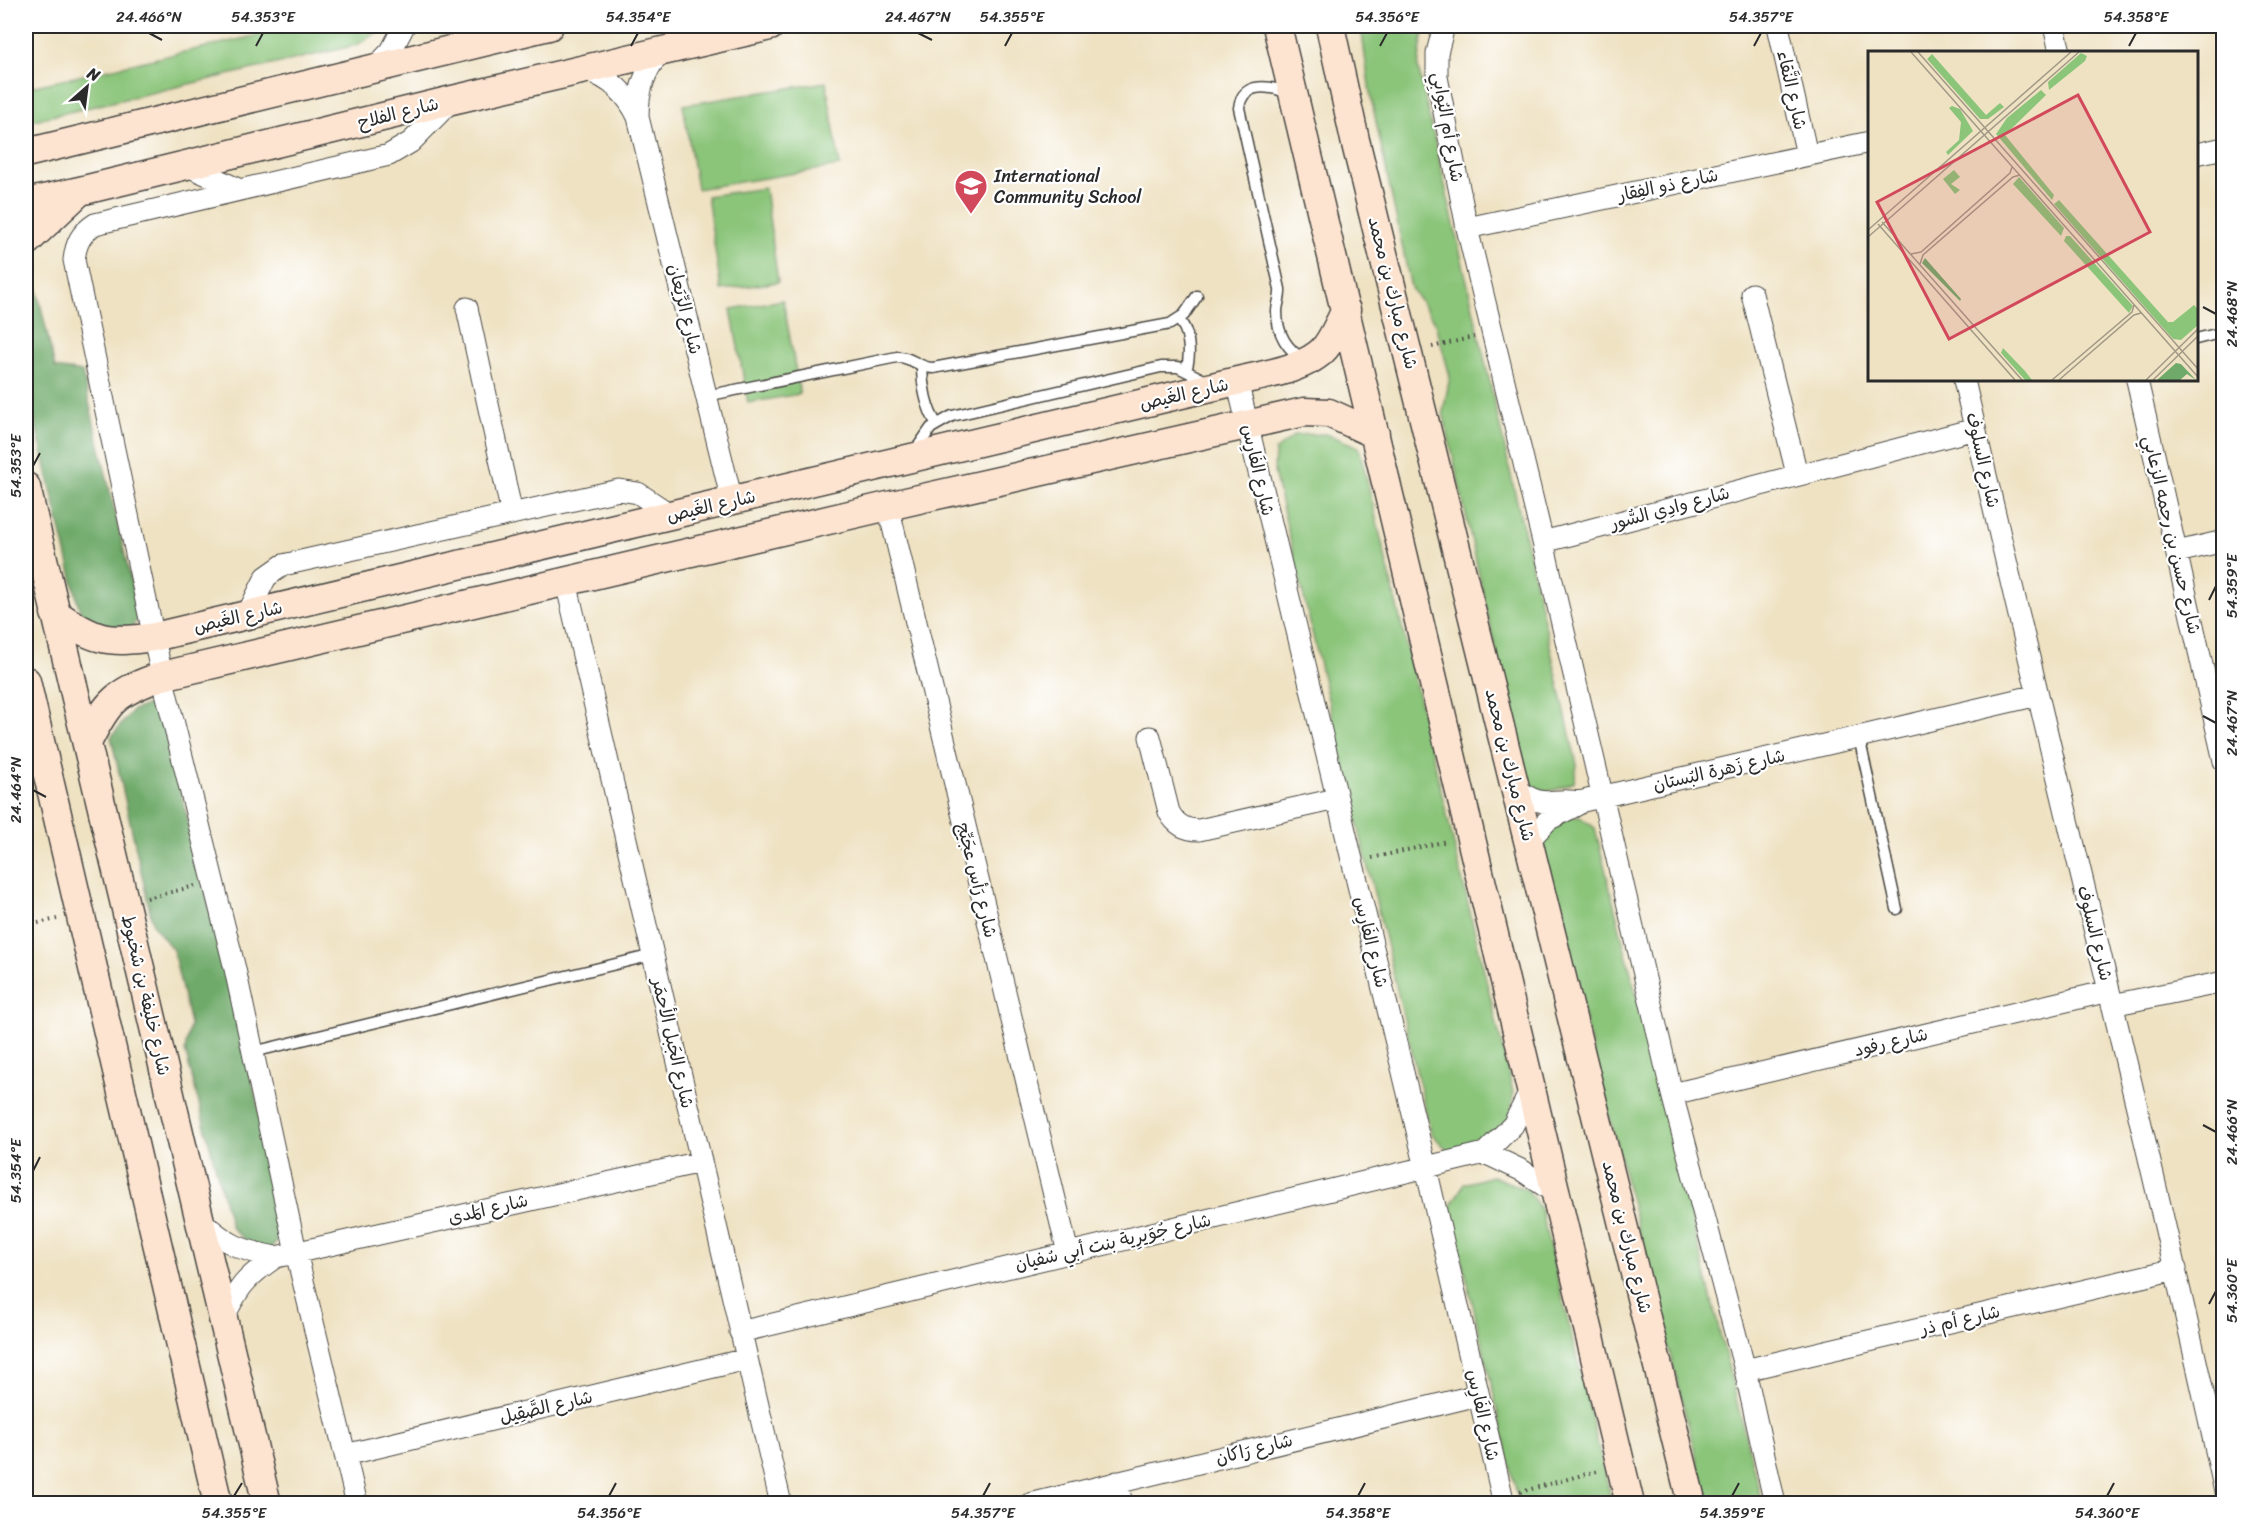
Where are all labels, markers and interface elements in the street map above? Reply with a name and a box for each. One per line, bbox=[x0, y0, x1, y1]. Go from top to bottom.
text: 24.466°N bbox=[116, 4, 182, 30]
text: 54.353°E bbox=[231, 4, 296, 30]
text: 54.354°E bbox=[606, 4, 672, 30]
text: 24.467°N bbox=[885, 4, 952, 30]
text: 54.355°E bbox=[980, 4, 1046, 30]
text: 54.356°E bbox=[1355, 4, 1421, 30]
text: 54.357°E bbox=[1729, 4, 1795, 30]
text: 54.358°E bbox=[2104, 4, 2170, 30]
street label: شارع النَّقاء bbox=[1767, 47, 1817, 133]
inset map bbox=[1868, 51, 2198, 381]
north arrow bbox=[57, 57, 117, 117]
text: N bbox=[81, 58, 106, 90]
street label: شارع أم اليُوابِي bbox=[1423, 69, 1473, 185]
street label: شارع الفلاح bbox=[354, 87, 442, 139]
street label: شارع ذو الفِقار bbox=[1613, 159, 1721, 212]
place label: International Community School bbox=[993, 160, 1142, 213]
school or university icon: International Community School bbox=[953, 168, 989, 215]
street label: شارع مبارك بن محمد bbox=[1359, 213, 1427, 373]
street label: شارع الرِّيَعان bbox=[658, 260, 712, 358]
text: 24.468°N bbox=[2219, 280, 2245, 347]
street label: شارع الغَيص bbox=[1136, 368, 1232, 420]
street label: شارع السلوف bbox=[1956, 409, 2010, 511]
street label: شارع الفَارِس bbox=[1232, 421, 1284, 519]
street label: شارع حسن بن رحمه الزعابي bbox=[2134, 432, 2210, 638]
text: 54.353°E bbox=[3, 433, 29, 498]
street label: شارع وادِي السُّور bbox=[1605, 477, 1733, 540]
street label: شارع الغَيص bbox=[663, 480, 759, 532]
text: 54.359°E bbox=[2219, 552, 2245, 618]
street label: شارع الغَيص bbox=[190, 591, 286, 643]
street label: شارع مبارك بن محمد bbox=[1476, 685, 1544, 845]
text: 24.467°N bbox=[2219, 689, 2245, 756]
street label: شارع زَهرة البُستان bbox=[1650, 739, 1788, 801]
text: 24.464°N bbox=[3, 756, 29, 823]
street label: شارع رَأس عجَيِّج bbox=[947, 819, 1007, 941]
street label: شارع السلوف bbox=[2068, 882, 2122, 984]
street label: شارع الفَارِس bbox=[1344, 893, 1398, 991]
street label: شارع خليفة بن شخبوط bbox=[112, 911, 180, 1079]
street label: شارع الجَبل الأحمَر bbox=[642, 973, 704, 1112]
street label: شارع رفود bbox=[1851, 1018, 1931, 1066]
text: 24.466°N bbox=[2219, 1099, 2245, 1165]
text: 54.354°E bbox=[3, 1137, 29, 1203]
street label: شارع مبارك بن محمد bbox=[1593, 1157, 1661, 1317]
street label: شارع المَدى bbox=[445, 1184, 531, 1234]
street label: شارع جُوَيرِية بنت أبي سُفيان bbox=[1012, 1204, 1214, 1280]
text: 54.360°E bbox=[2219, 1257, 2245, 1323]
street label: شارع أم ذر bbox=[1915, 1295, 2003, 1345]
street label: شارع الفَارِس bbox=[1457, 1366, 1509, 1464]
street label: شارع الصَّقِيل bbox=[496, 1381, 596, 1433]
street label: شارع رَاكان bbox=[1212, 1424, 1296, 1474]
text: 54.355°E bbox=[202, 1500, 268, 1526]
text: 54.356°E bbox=[577, 1500, 643, 1526]
text: 54.357°E bbox=[951, 1500, 1017, 1526]
text: 54.358°E bbox=[1326, 1500, 1392, 1526]
text: 54.359°E bbox=[1700, 1500, 1766, 1526]
text: 54.360°E bbox=[2075, 1500, 2141, 1526]

